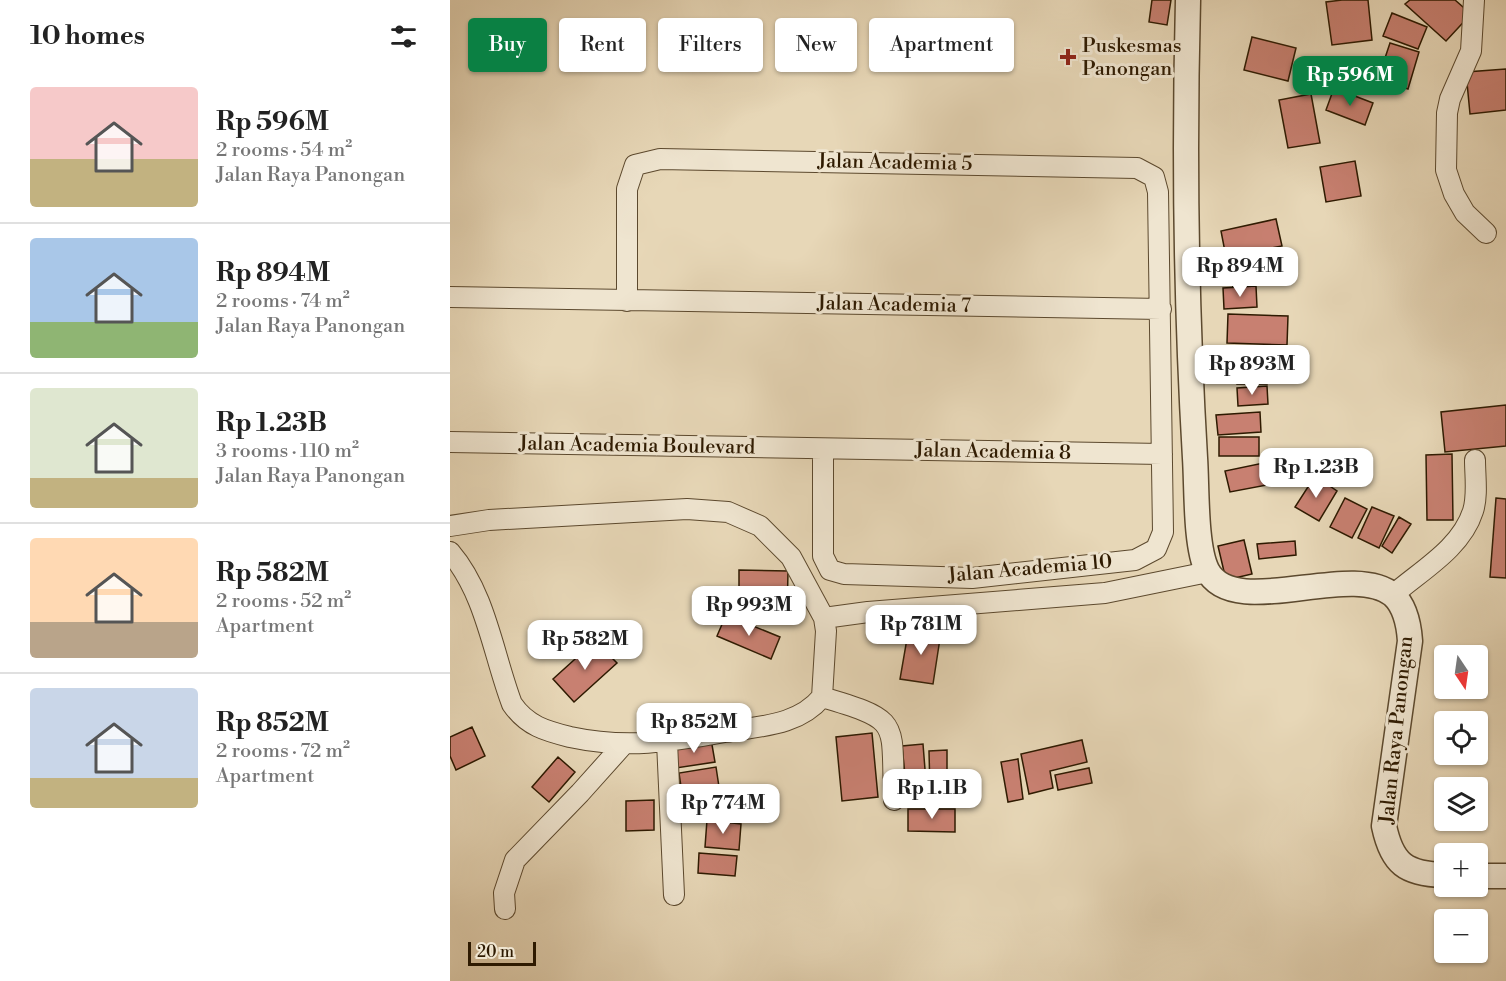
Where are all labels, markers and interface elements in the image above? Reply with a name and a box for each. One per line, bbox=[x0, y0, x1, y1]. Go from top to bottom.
chip: Buy bbox=[468, 18, 547, 72]
chip: Rent bbox=[559, 18, 646, 72]
chip: Filters bbox=[658, 18, 763, 72]
chip: New bbox=[775, 18, 857, 72]
chip: Apartment bbox=[869, 18, 1014, 72]
text: 10 homes bbox=[30, 20, 145, 52]
icon: filters bbox=[387, 20, 420, 53]
place label: Puskesmas Panongan bbox=[1082, 34, 1182, 82]
marker: Puskesmas Panongan bbox=[1059, 48, 1077, 66]
pin: Rp 596M bbox=[1295, 56, 1405, 107]
text: Rp 596M bbox=[1307, 63, 1393, 88]
text: Rp 596M bbox=[216, 106, 329, 138]
icon: home bbox=[78, 111, 150, 183]
text: 2 rooms · 54 m² bbox=[216, 138, 352, 163]
street label: Jalan Academia 5 bbox=[816, 149, 973, 177]
text: Jalan Raya Panongan bbox=[216, 163, 405, 188]
pin: Rp 894M bbox=[1185, 247, 1295, 298]
text: Rp 894M bbox=[1196, 254, 1284, 279]
text: Rp 894M bbox=[216, 257, 330, 289]
icon: home bbox=[78, 262, 150, 334]
text: 2 rooms · 74 m² bbox=[216, 289, 350, 314]
street label: Jalan Academia 7 bbox=[816, 291, 971, 319]
text: Jalan Raya Panongan bbox=[216, 314, 405, 339]
pin: Rp 893M bbox=[1197, 345, 1307, 396]
text: Rp 893M bbox=[1209, 352, 1295, 377]
text: Rp 1.23B bbox=[216, 407, 327, 439]
icon: home bbox=[78, 412, 150, 484]
street label: Jalan Academia Boulevard bbox=[518, 431, 756, 461]
street label: Jalan Academia 8 bbox=[914, 438, 1071, 466]
text: 3 rooms · 110 m² bbox=[216, 439, 359, 464]
pin: Rp 1.23B bbox=[1254, 448, 1378, 499]
text: Rp 1.23B bbox=[1273, 455, 1359, 480]
text: Jalan Raya Panongan bbox=[216, 464, 405, 489]
street label: Jalan Academia 10 bbox=[946, 549, 1113, 589]
text: Rp 582M bbox=[216, 557, 329, 589]
icon: home bbox=[78, 562, 150, 634]
pin: Rp 993M bbox=[694, 586, 804, 637]
text: 2 rooms · 52 m² bbox=[216, 589, 351, 614]
text: Rp 993M bbox=[706, 593, 792, 618]
pin: Rp 781M bbox=[866, 605, 976, 656]
text: Rp 781M bbox=[880, 612, 962, 637]
text: Apartment bbox=[216, 614, 314, 639]
pin: Rp 582M bbox=[530, 620, 640, 671]
text: Rp 582M bbox=[542, 627, 628, 652]
street label: Jalan Raya Panongan bbox=[1375, 635, 1419, 826]
north arrow bbox=[1434, 645, 1488, 699]
map controls bbox=[1434, 645, 1488, 963]
pin: Rp 852M bbox=[639, 703, 749, 754]
text: Rp 852M bbox=[216, 707, 329, 739]
text: Rp 852M bbox=[651, 710, 737, 735]
button: locate bbox=[1434, 711, 1488, 765]
icon: home bbox=[78, 712, 150, 784]
text: 2 rooms · 72 m² bbox=[216, 739, 350, 764]
text: Apartment bbox=[216, 764, 314, 789]
pin: Rp 1.1B bbox=[877, 769, 987, 820]
text: Rp 1.1B bbox=[897, 776, 967, 801]
button: layers bbox=[1434, 777, 1488, 831]
pin: Rp 774M bbox=[668, 784, 778, 835]
text: Rp 774M bbox=[681, 791, 765, 816]
button: + bbox=[1434, 843, 1488, 897]
button: − bbox=[1434, 909, 1488, 963]
scale bar bbox=[468, 939, 536, 966]
text: 20 m bbox=[477, 942, 514, 962]

